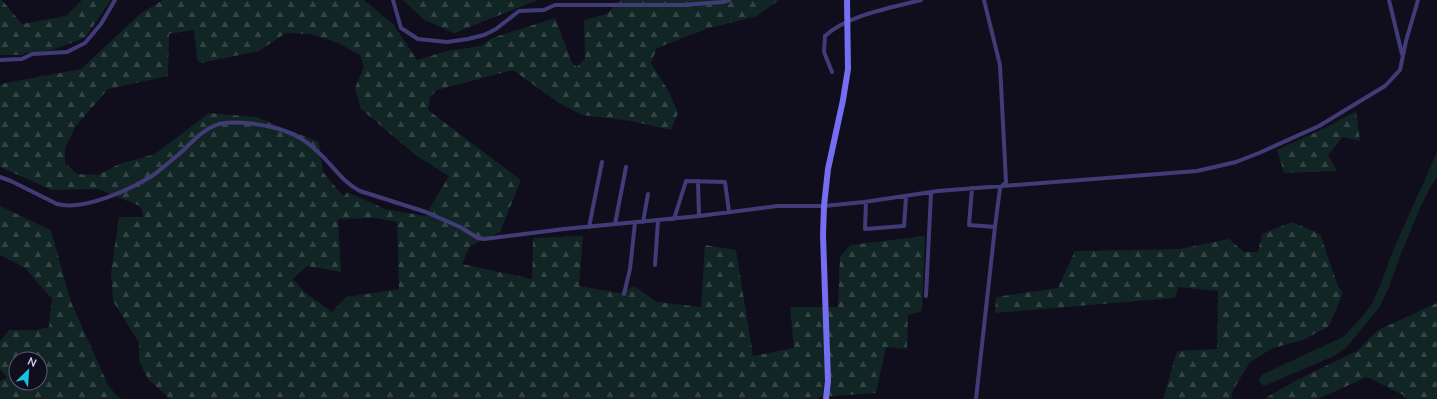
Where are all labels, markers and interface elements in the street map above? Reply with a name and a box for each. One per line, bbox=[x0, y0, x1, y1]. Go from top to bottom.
north arrow bbox=[8, 351, 48, 391]
text: N bbox=[26, 354, 39, 370]

